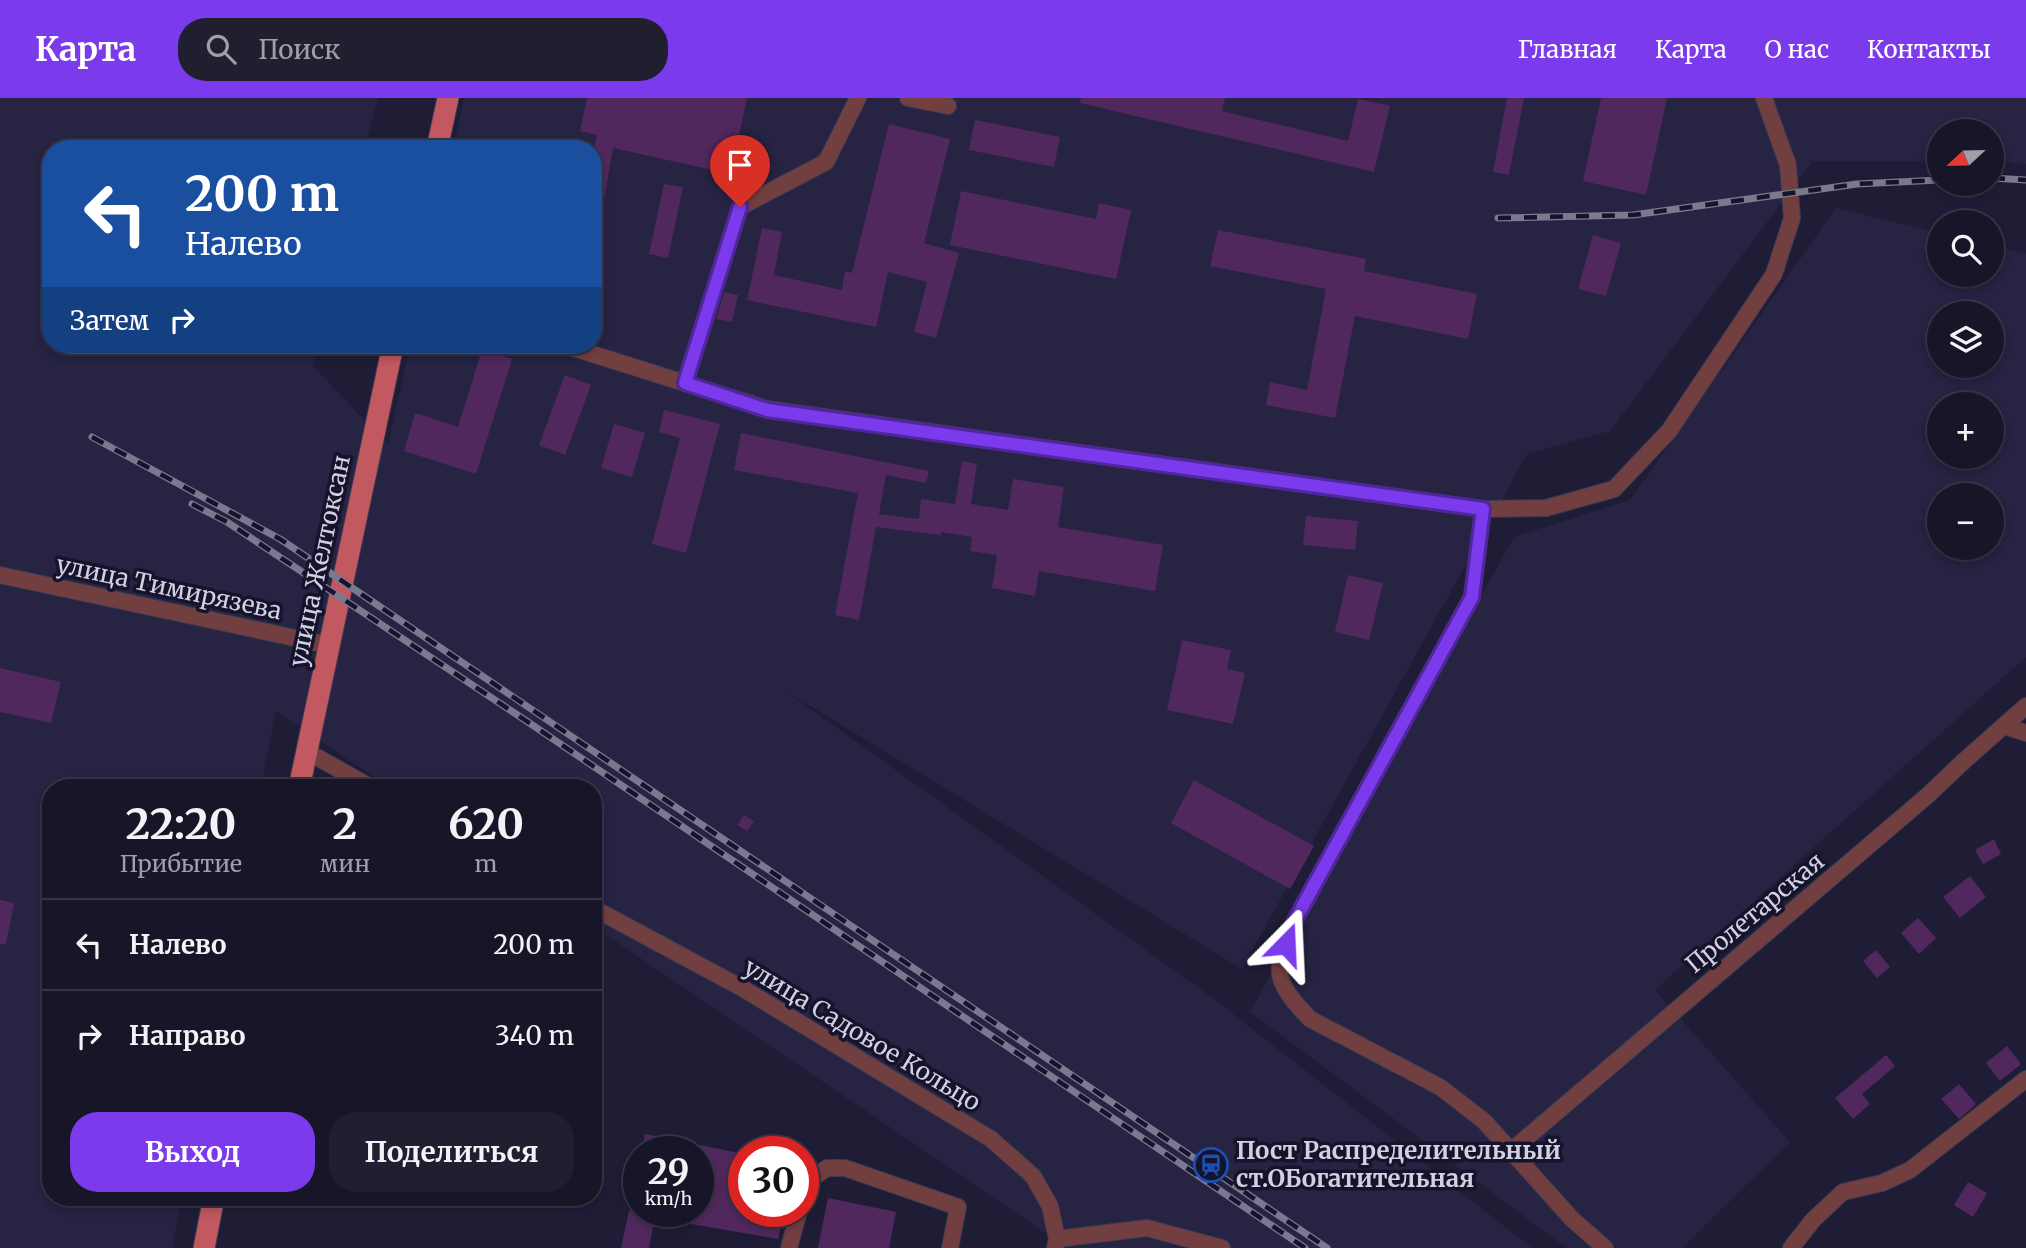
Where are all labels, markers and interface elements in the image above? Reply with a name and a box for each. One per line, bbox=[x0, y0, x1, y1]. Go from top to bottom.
search box bbox=[178, 18, 668, 81]
text: Карта bbox=[35, 29, 136, 70]
icon: search bbox=[202, 30, 240, 68]
text: Поиск bbox=[258, 33, 341, 66]
text: Главная bbox=[1518, 34, 1617, 65]
text: Карта bbox=[1655, 34, 1727, 65]
text: О нас bbox=[1765, 34, 1829, 65]
text: Контакты bbox=[1867, 34, 1991, 65]
north arrow bbox=[1927, 119, 2004, 196]
map controls bbox=[1927, 119, 2004, 560]
pin bbox=[710, 135, 770, 207]
icon: arrive bbox=[721, 146, 759, 184]
text: 200 m bbox=[185, 163, 339, 224]
icon: left bbox=[70, 168, 161, 259]
button: search bbox=[1927, 210, 2004, 287]
text: Налево bbox=[185, 224, 302, 264]
icon: right bbox=[163, 301, 201, 339]
button: layers bbox=[1927, 301, 2004, 378]
text: Затем bbox=[70, 304, 149, 337]
button: + bbox=[1927, 392, 2004, 469]
street label: улица Желтоксан bbox=[282, 452, 357, 669]
button: − bbox=[1927, 483, 2004, 560]
street label: улица Тимирязева bbox=[54, 548, 285, 627]
text: 22:20 bbox=[125, 798, 236, 850]
text: 2 bbox=[333, 798, 357, 850]
text: 620 bbox=[448, 798, 524, 850]
street label: Пролетарская bbox=[1679, 846, 1830, 980]
text: Прибытие bbox=[120, 849, 242, 878]
text: мин bbox=[320, 849, 370, 878]
text: m bbox=[475, 849, 497, 878]
position arrow bbox=[1249, 907, 1323, 981]
icon: left bbox=[70, 926, 108, 964]
text: Налево bbox=[129, 928, 227, 961]
text: 200 m bbox=[493, 928, 574, 961]
street label: улица Садовое Кольцо bbox=[738, 951, 986, 1118]
icon: right bbox=[70, 1017, 108, 1055]
text: Направо bbox=[129, 1019, 246, 1052]
text: 340 m bbox=[495, 1019, 574, 1052]
button: Выход bbox=[70, 1112, 315, 1192]
button: Поделиться bbox=[329, 1112, 574, 1192]
place label: Пост Распределительный ст.ОБогатительная bbox=[1236, 1135, 1561, 1194]
speed limit sign: 30 bbox=[728, 1136, 819, 1227]
station icon: Пост Распределительный ст.ОБогатительная bbox=[1192, 1146, 1230, 1184]
text: 29 bbox=[648, 1150, 689, 1194]
text: km/h bbox=[645, 1187, 692, 1210]

